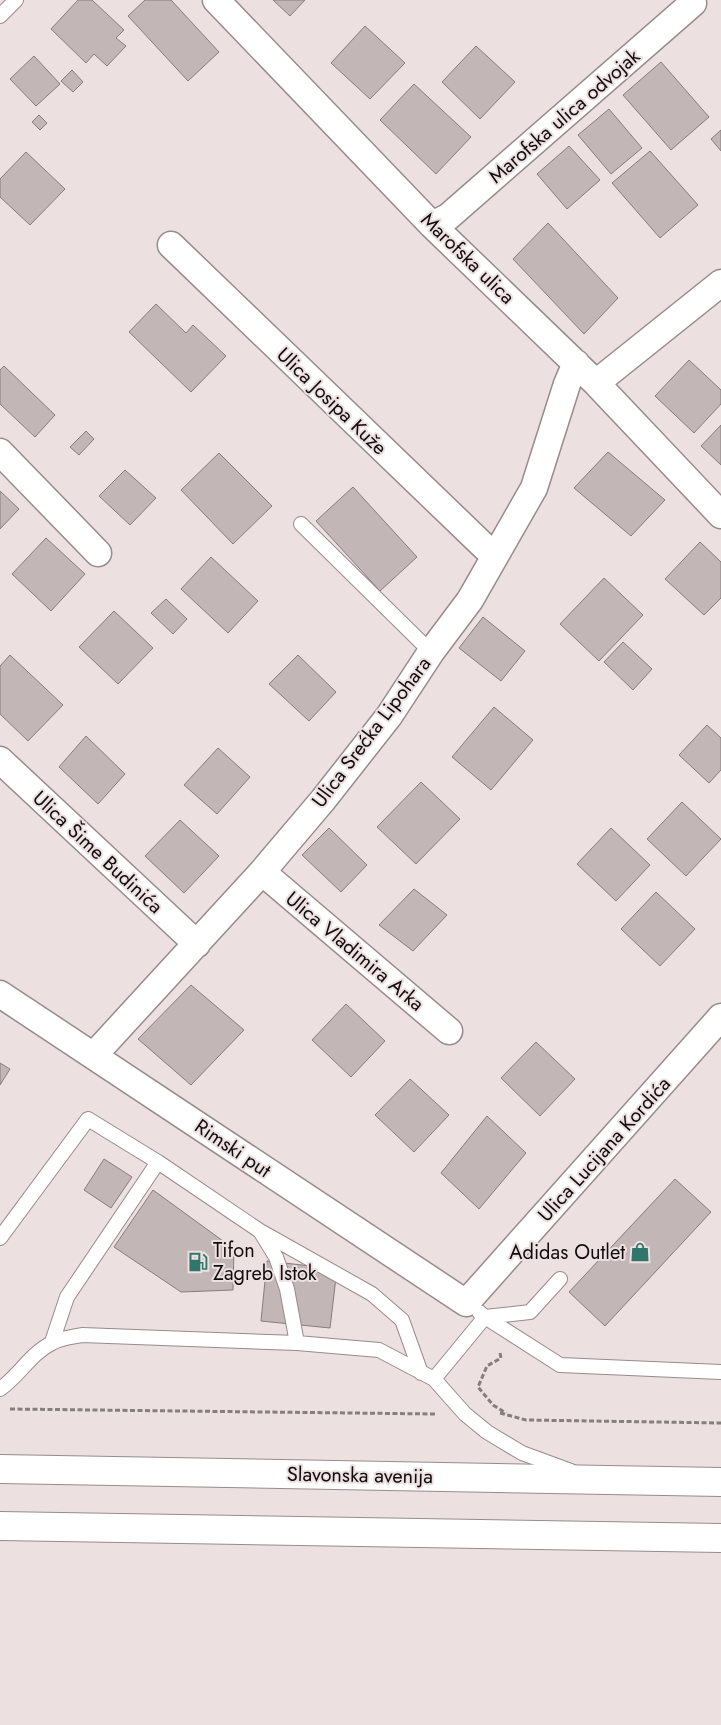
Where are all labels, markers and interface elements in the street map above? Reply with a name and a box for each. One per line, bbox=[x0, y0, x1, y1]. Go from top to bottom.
street label: Marofska ulica odvojak bbox=[482, 42, 646, 190]
street label: Marofska ulica bbox=[414, 206, 521, 311]
street label: Ulica Josipa Kuže bbox=[270, 341, 393, 462]
street label: Ulica Srećka Lipohara bbox=[305, 651, 438, 814]
street label: Ulica Šime Budinića bbox=[26, 784, 169, 920]
street label: Ulica Vladimira Arka bbox=[279, 885, 430, 1018]
street label: Ulica Lucijana Kordića bbox=[531, 1070, 678, 1228]
street label: Rimski put bbox=[189, 1112, 277, 1185]
place label: Tifon Zagreb Istok bbox=[213, 1236, 317, 1288]
place label: Adidas Outlet bbox=[509, 1238, 625, 1267]
shop icon: Adidas Outlet bbox=[629, 1241, 651, 1263]
fuel station icon: Tifon Zagreb Istok bbox=[187, 1251, 209, 1273]
street label: Slavonska avenija bbox=[287, 1460, 433, 1491]

